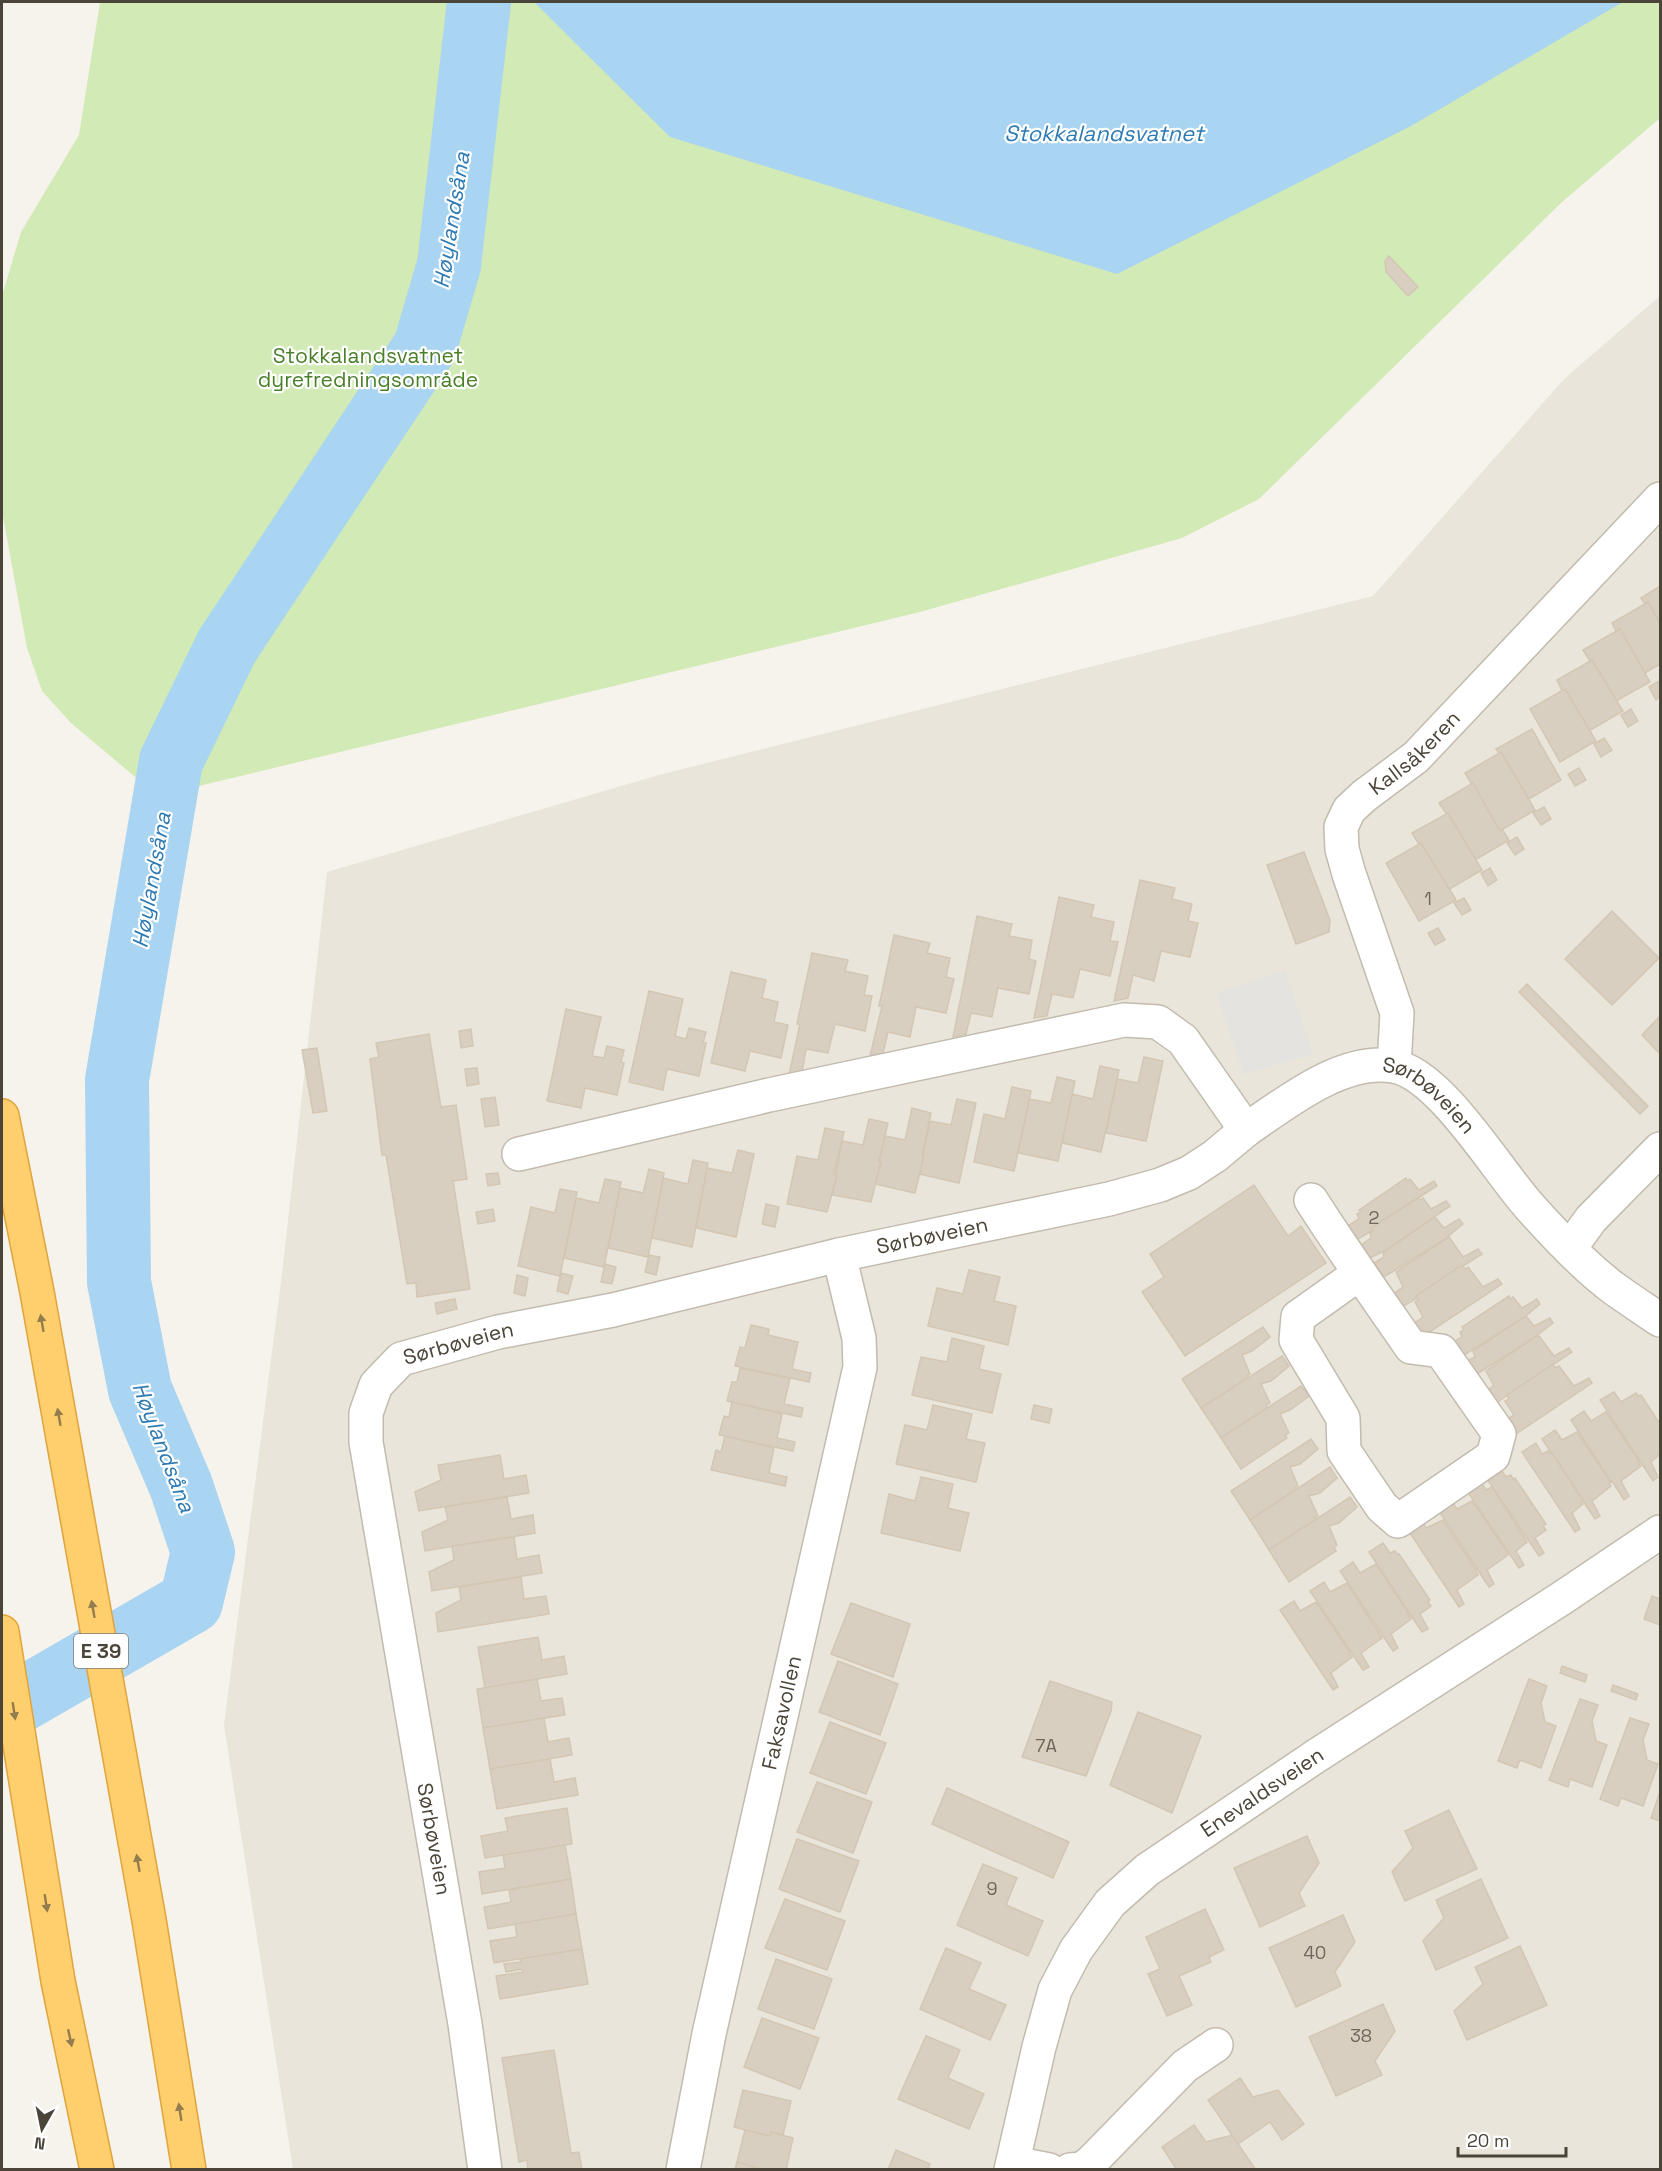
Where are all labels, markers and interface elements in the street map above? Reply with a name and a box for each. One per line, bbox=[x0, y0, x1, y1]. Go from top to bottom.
water label: Stokkalandsvatnet bbox=[1004, 119, 1206, 147]
water label: Høylandsåna bbox=[426, 150, 476, 290]
park label: Stokkalandsvatnet dyrefredningsområde bbox=[258, 342, 478, 393]
street label: Kallsåkeren bbox=[1363, 705, 1466, 801]
water label: Høylandsåna bbox=[125, 810, 177, 950]
house number: 1 bbox=[1424, 887, 1432, 910]
street label: Sørbøveien bbox=[1381, 1051, 1482, 1139]
house number: 2 bbox=[1369, 1206, 1379, 1229]
street label: Sørbøveien bbox=[874, 1210, 990, 1260]
one-way arrow bbox=[38, 1313, 47, 1332]
street label: Sørbøveien bbox=[400, 1315, 516, 1371]
water label: Høylandsåna bbox=[126, 1378, 202, 1517]
one-way arrow bbox=[54, 1407, 63, 1426]
one-way arrow bbox=[88, 1599, 97, 1618]
road number: E 39 bbox=[74, 1634, 128, 1668]
street label: Faksavollen bbox=[755, 1653, 807, 1772]
one-way arrow bbox=[10, 1702, 19, 1721]
house number: 7A bbox=[1035, 1734, 1057, 1757]
street label: Enevaldsveien bbox=[1195, 1741, 1329, 1843]
street label: Sørbøveien bbox=[411, 1781, 458, 1897]
one-way arrow bbox=[134, 1853, 143, 1872]
house number: 9 bbox=[986, 1877, 998, 1900]
one-way arrow bbox=[41, 1894, 50, 1913]
house number: 40 bbox=[1304, 1941, 1326, 1964]
house number: 38 bbox=[1350, 2024, 1372, 2047]
one-way arrow bbox=[66, 2029, 75, 2048]
north arrow bbox=[12, 2099, 72, 2159]
one-way arrow bbox=[175, 2102, 184, 2121]
scale bar bbox=[1458, 2120, 1566, 2158]
text: 20 m bbox=[1467, 2129, 1510, 2152]
text: N bbox=[33, 2132, 47, 2155]

